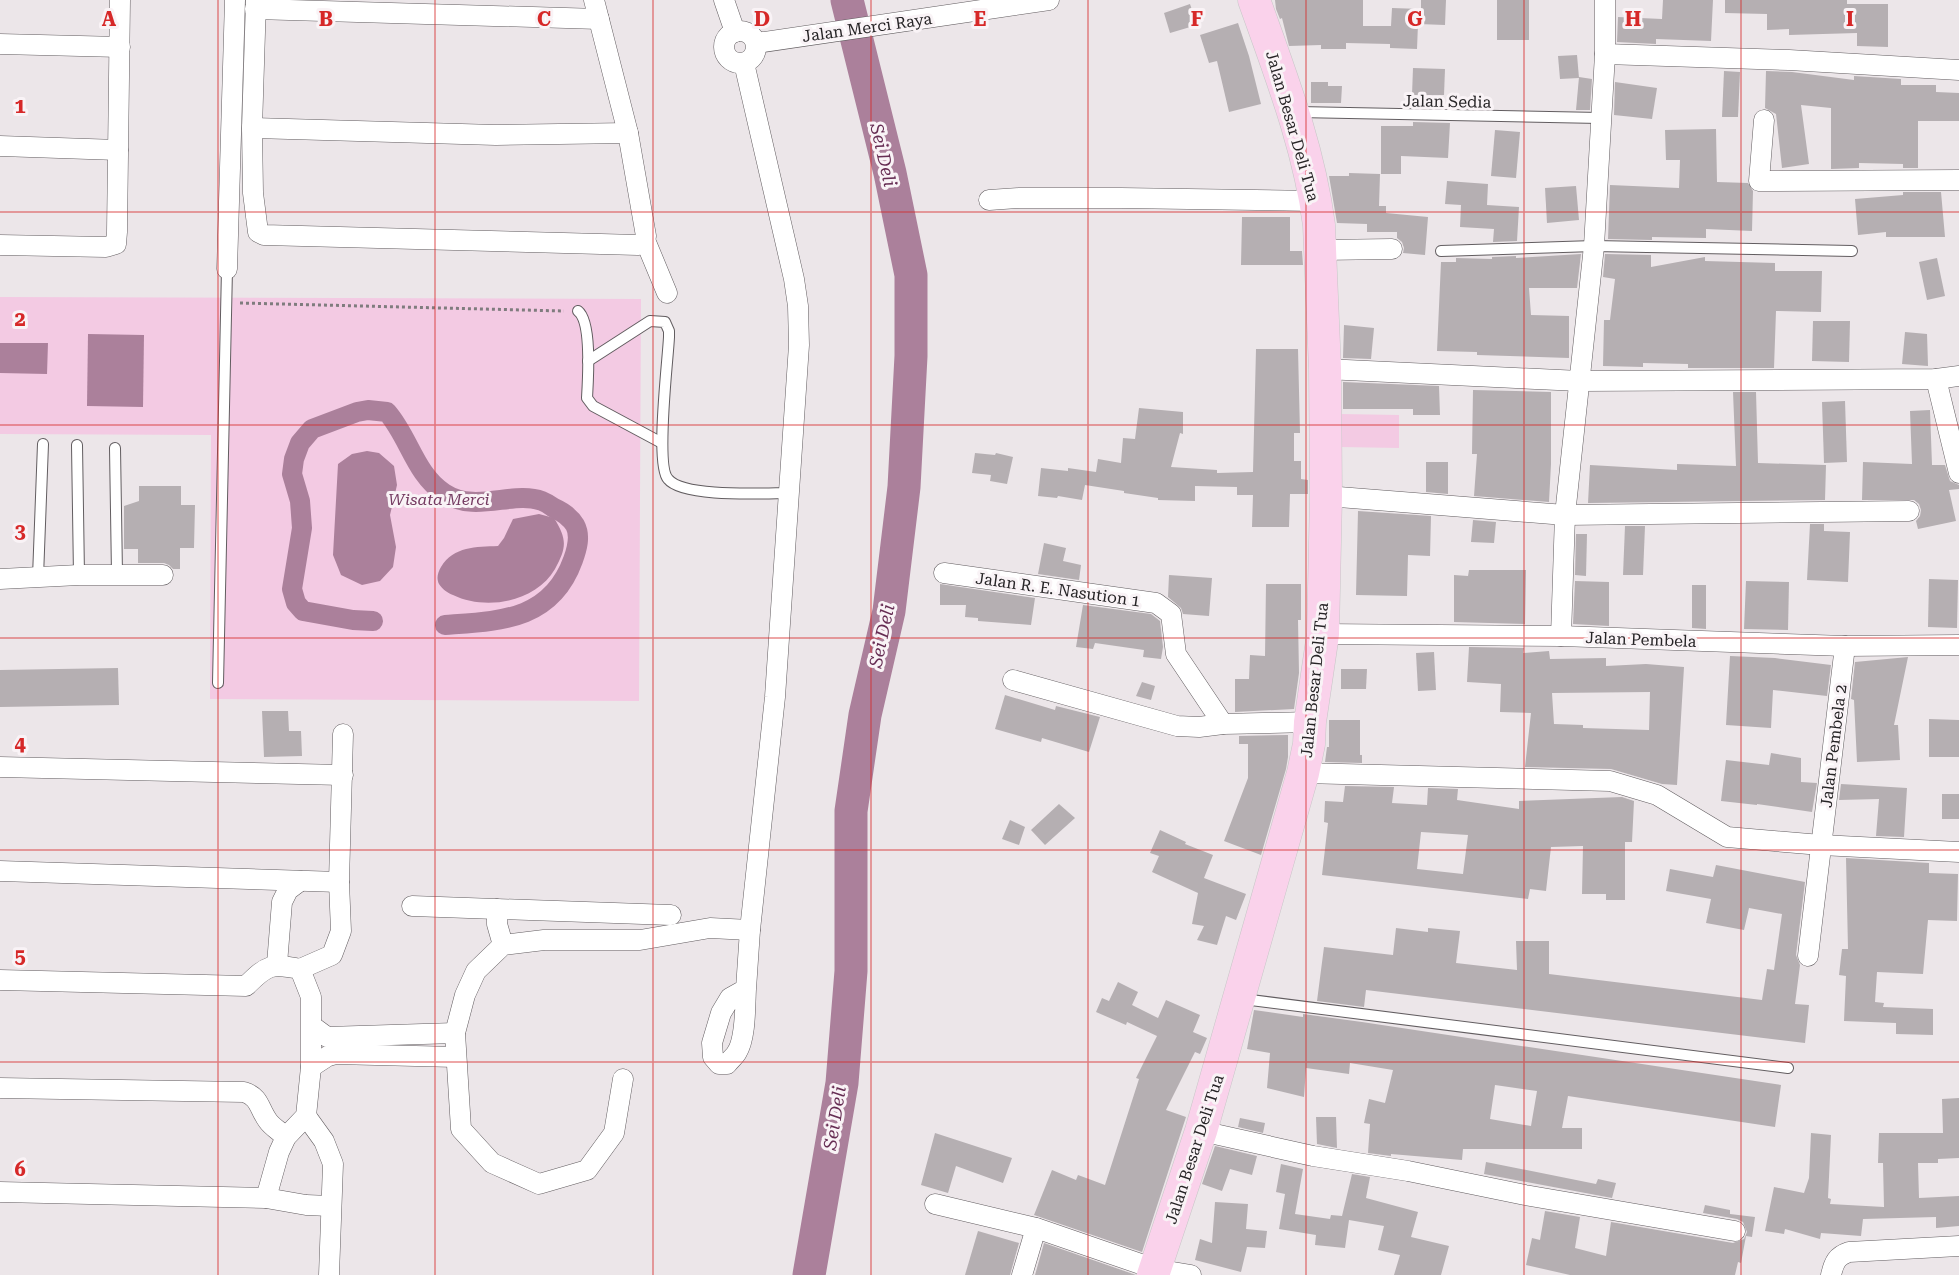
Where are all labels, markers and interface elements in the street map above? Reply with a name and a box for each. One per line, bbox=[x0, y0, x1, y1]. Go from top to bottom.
text: A bbox=[102, 7, 117, 31]
text: B bbox=[319, 7, 333, 31]
text: C bbox=[537, 7, 551, 31]
text: D bbox=[754, 7, 770, 31]
text: E bbox=[974, 7, 987, 31]
text: F bbox=[1191, 7, 1203, 31]
text: G bbox=[1407, 7, 1423, 31]
text: H bbox=[1625, 7, 1641, 31]
text: I bbox=[1846, 7, 1854, 31]
street label: Jalan Merci Raya bbox=[801, 9, 933, 46]
street label: Jalan Besar Deli Tua bbox=[1262, 49, 1323, 204]
street label: Jalan Sedia bbox=[1403, 91, 1492, 112]
text: 1 bbox=[14, 94, 26, 118]
water label: Sei Deli bbox=[866, 120, 901, 189]
text: 2 bbox=[14, 307, 26, 331]
park label: Wisata Merci bbox=[388, 490, 490, 509]
text: 3 bbox=[14, 519, 26, 543]
street label: Jalan R. E. Nasution 1 bbox=[974, 569, 1141, 610]
street label: Jalan Besar Deli Tua bbox=[1297, 601, 1332, 759]
water label: Sei Deli bbox=[864, 602, 899, 671]
street label: Jalan Pembela bbox=[1585, 628, 1697, 651]
street label: Jalan Pembela 2 bbox=[1817, 683, 1850, 809]
text: 4 bbox=[14, 732, 26, 756]
text: 5 bbox=[14, 944, 26, 968]
street label: Jalan Besar Deli Tua bbox=[1161, 1072, 1228, 1226]
water label: Sei Deli bbox=[819, 1084, 850, 1152]
text: 6 bbox=[14, 1157, 26, 1181]

